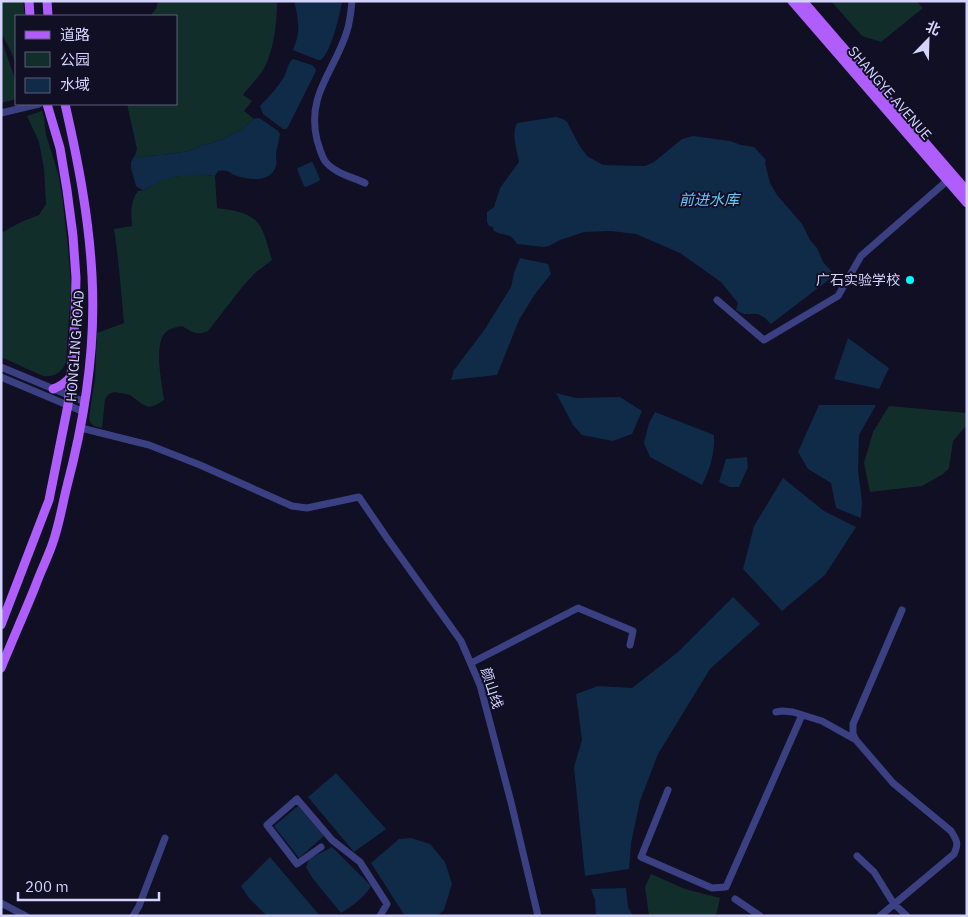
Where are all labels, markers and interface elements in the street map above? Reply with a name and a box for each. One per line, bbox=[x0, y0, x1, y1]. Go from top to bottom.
legend bbox=[15, 15, 178, 105]
north arrow bbox=[903, 15, 953, 65]
text: 北 bbox=[923, 17, 943, 39]
text: 道路 bbox=[60, 25, 90, 44]
street label: SHANGYE AVENUE bbox=[844, 42, 936, 144]
text: 公园 bbox=[60, 50, 90, 69]
text: 水域 bbox=[60, 75, 90, 94]
water label: 前进水库 bbox=[679, 190, 742, 209]
place label: 广石实验学校 bbox=[816, 271, 900, 289]
marker: 广石实验学校 bbox=[904, 274, 916, 286]
street label: HONGLING ROAD bbox=[62, 290, 88, 402]
street label: 颜山线 bbox=[477, 665, 507, 711]
scale bar bbox=[18, 870, 159, 902]
text: 200 m bbox=[25, 877, 69, 896]

